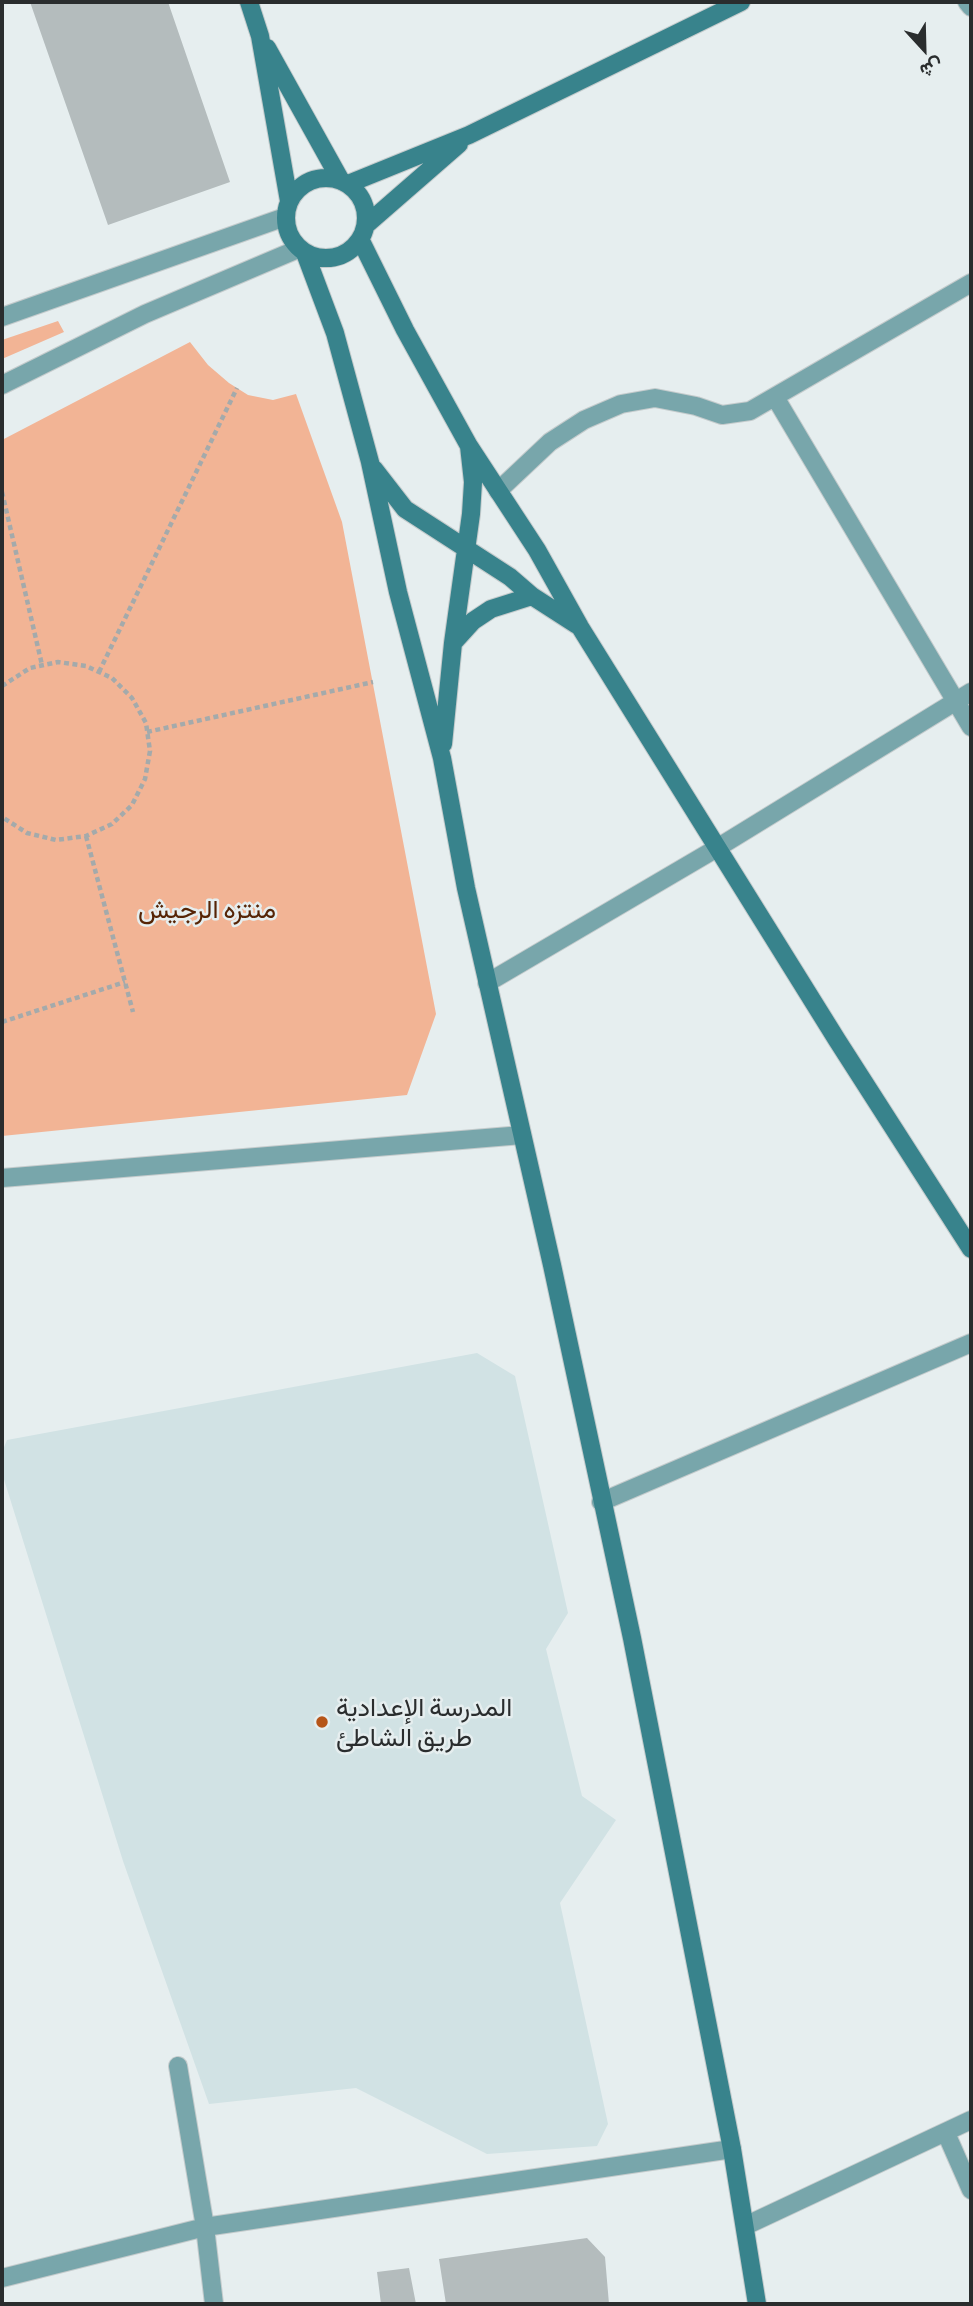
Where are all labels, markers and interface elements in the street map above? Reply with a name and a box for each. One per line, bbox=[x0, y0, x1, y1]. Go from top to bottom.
north arrow bbox=[889, 14, 959, 84]
text: ش bbox=[917, 54, 947, 84]
park label: منتزه الرجيش bbox=[138, 893, 276, 925]
place label: المدرسة الإعدادية طريق الشاطئ bbox=[336, 1691, 512, 1752]
marker: المدرسة الإعدادية طريق الشاطئ bbox=[314, 1714, 330, 1730]

